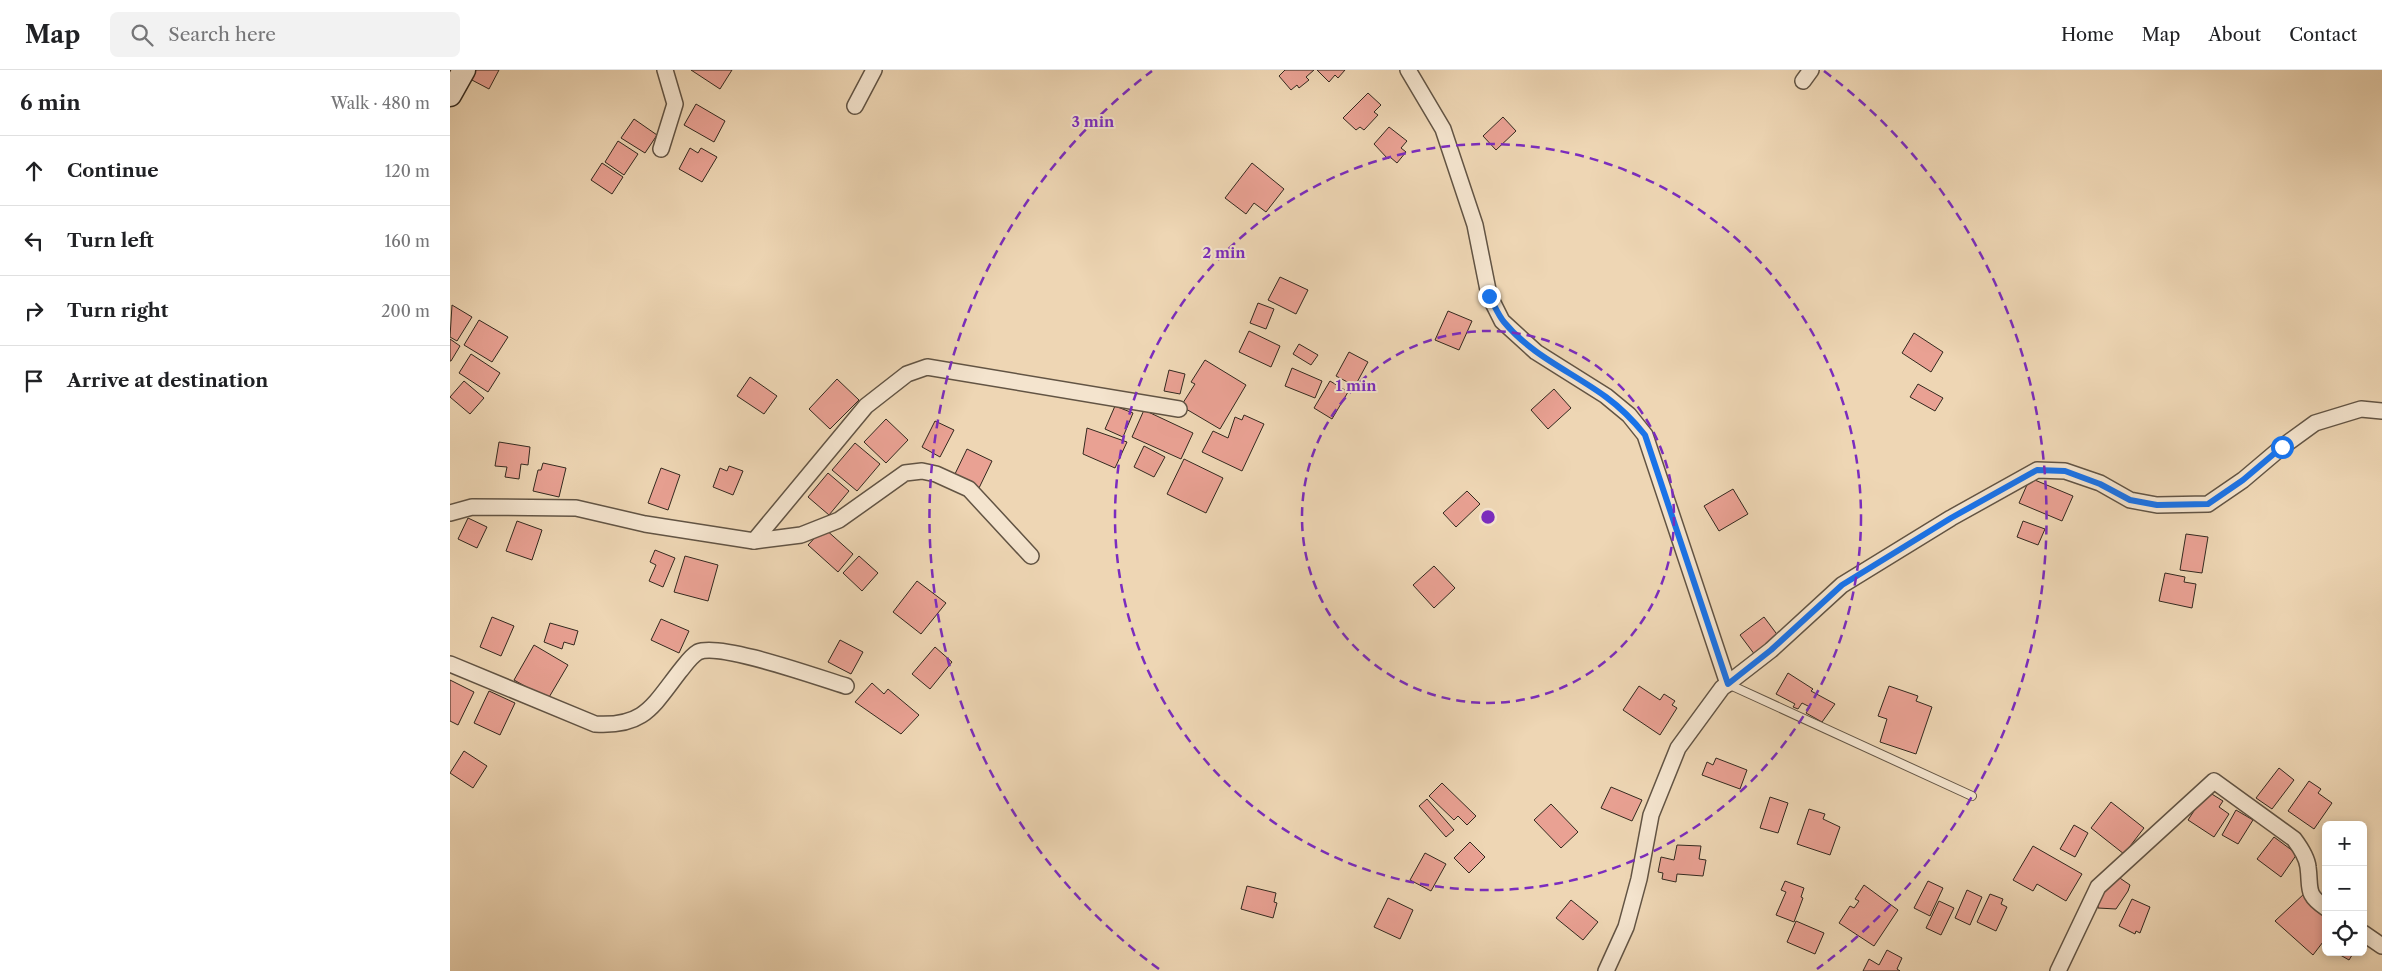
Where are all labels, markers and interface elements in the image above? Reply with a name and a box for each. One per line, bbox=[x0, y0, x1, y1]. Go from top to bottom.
search box bbox=[110, 12, 460, 57]
text: Map bbox=[25, 20, 80, 49]
icon: search bbox=[128, 21, 156, 49]
text: Search here bbox=[168, 23, 276, 46]
text: Home bbox=[2061, 24, 2114, 46]
text: Map bbox=[2142, 24, 2180, 46]
text: About bbox=[2208, 24, 2261, 46]
text: Contact bbox=[2289, 24, 2357, 46]
text: 6 min bbox=[20, 90, 81, 115]
text: Walk · 480 m bbox=[331, 93, 430, 113]
text: 3 min bbox=[1072, 112, 1115, 131]
icon: ahead bbox=[20, 157, 48, 185]
text: Continue bbox=[67, 159, 159, 182]
text: 120 m bbox=[385, 161, 430, 181]
icon: left bbox=[20, 227, 48, 255]
text: Turn left bbox=[67, 229, 154, 252]
text: 160 m bbox=[385, 231, 430, 251]
text: 2 min bbox=[1202, 243, 1246, 262]
route end bbox=[1478, 285, 1501, 308]
icon: right bbox=[20, 297, 48, 325]
text: Turn right bbox=[67, 299, 168, 322]
text: 200 m bbox=[381, 301, 430, 321]
icon: arrive bbox=[20, 367, 48, 395]
text: Arrive at destination bbox=[67, 369, 268, 392]
text: 1 min bbox=[1335, 376, 1377, 395]
route start bbox=[2271, 436, 2294, 459]
centre of rings bbox=[1479, 508, 1497, 526]
map controls bbox=[2322, 821, 2367, 956]
button: + bbox=[2322, 821, 2367, 866]
button: − bbox=[2322, 866, 2367, 911]
button: locate bbox=[2322, 911, 2367, 956]

